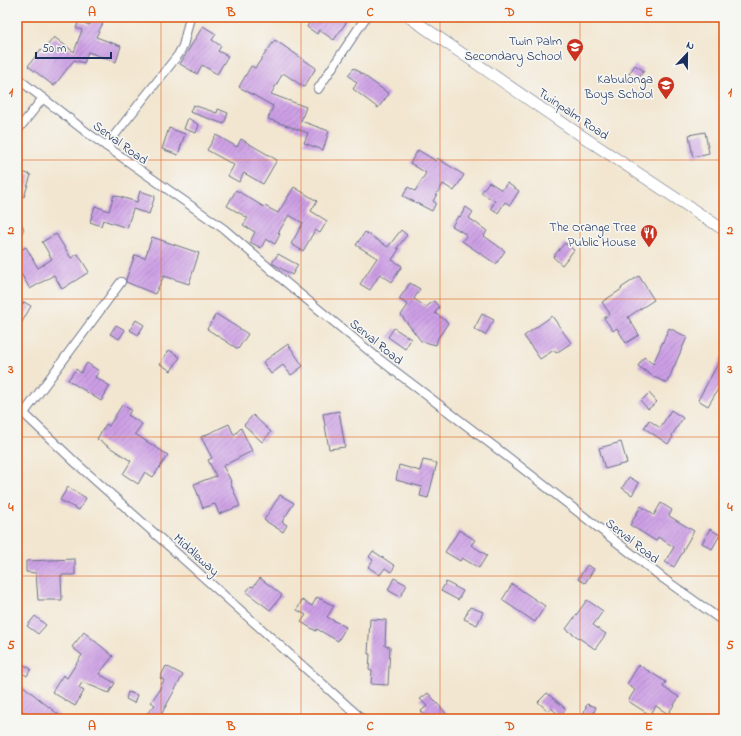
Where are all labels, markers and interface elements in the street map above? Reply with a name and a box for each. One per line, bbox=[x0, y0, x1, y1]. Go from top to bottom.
text: A bbox=[88, 3, 96, 22]
text: B bbox=[226, 3, 236, 22]
text: C bbox=[366, 3, 374, 22]
text: D bbox=[504, 3, 515, 22]
text: E bbox=[645, 3, 653, 22]
place label: Twin Palm Secondary School bbox=[464, 32, 562, 67]
scale bar bbox=[36, 34, 111, 60]
north arrow bbox=[667, 34, 707, 74]
school or university icon: Twin Palm Secondary School bbox=[565, 37, 585, 62]
text: N bbox=[684, 37, 697, 54]
text: 50 m bbox=[42, 40, 66, 58]
place label: Kabulonga Boys School bbox=[584, 70, 653, 105]
school or university icon: Kabulonga Boys School bbox=[656, 75, 676, 100]
text: 1 bbox=[9, 83, 14, 102]
street label: Twinpalm Road bbox=[534, 83, 613, 145]
text: 1 bbox=[728, 83, 733, 102]
street label: Serval Road bbox=[89, 117, 152, 170]
place label: The Orange Tree Public House bbox=[549, 218, 636, 252]
text: 2 bbox=[7, 221, 15, 240]
text: 2 bbox=[726, 221, 734, 240]
restaurant icon: The Orange Tree Public House bbox=[639, 223, 659, 248]
street label: Serval Road bbox=[345, 315, 407, 370]
text: 3 bbox=[7, 360, 14, 379]
text: 3 bbox=[726, 360, 733, 379]
text: 4 bbox=[7, 498, 14, 517]
text: 4 bbox=[726, 498, 733, 517]
street label: Serval Road bbox=[601, 514, 664, 569]
street label: Middleway bbox=[168, 529, 223, 582]
text: 5 bbox=[7, 636, 15, 655]
text: 5 bbox=[726, 636, 734, 655]
text: A bbox=[88, 717, 96, 736]
text: B bbox=[226, 717, 236, 736]
text: C bbox=[366, 717, 374, 736]
text: D bbox=[504, 717, 515, 736]
text: E bbox=[645, 717, 653, 736]

